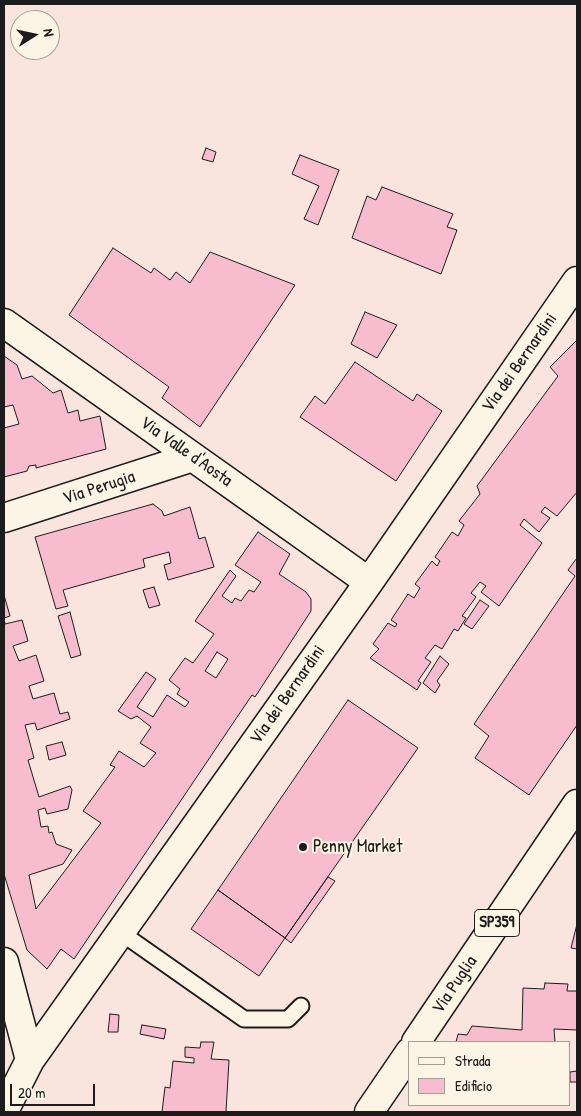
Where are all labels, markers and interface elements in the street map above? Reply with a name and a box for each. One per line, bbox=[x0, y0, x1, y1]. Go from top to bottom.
north arrow bbox=[10, 10, 60, 60]
text: N bbox=[39, 27, 59, 38]
street label: Via dei Bernardini bbox=[478, 309, 562, 417]
street label: Via Valle d'Aosta bbox=[136, 412, 236, 492]
street label: Via Perugia bbox=[60, 466, 138, 510]
street label: Via dei Bernardini bbox=[246, 641, 330, 749]
place label: Penny Market bbox=[313, 836, 402, 858]
marker: Penny Market bbox=[297, 841, 309, 853]
road number: SP359 bbox=[474, 910, 520, 936]
street label: Via Puglia bbox=[428, 952, 482, 1018]
legend bbox=[408, 1041, 571, 1106]
text: Strada bbox=[455, 1050, 490, 1071]
scale bar bbox=[12, 1074, 98, 1106]
text: Edificio bbox=[455, 1075, 492, 1096]
text: 20 m bbox=[18, 1082, 45, 1103]

